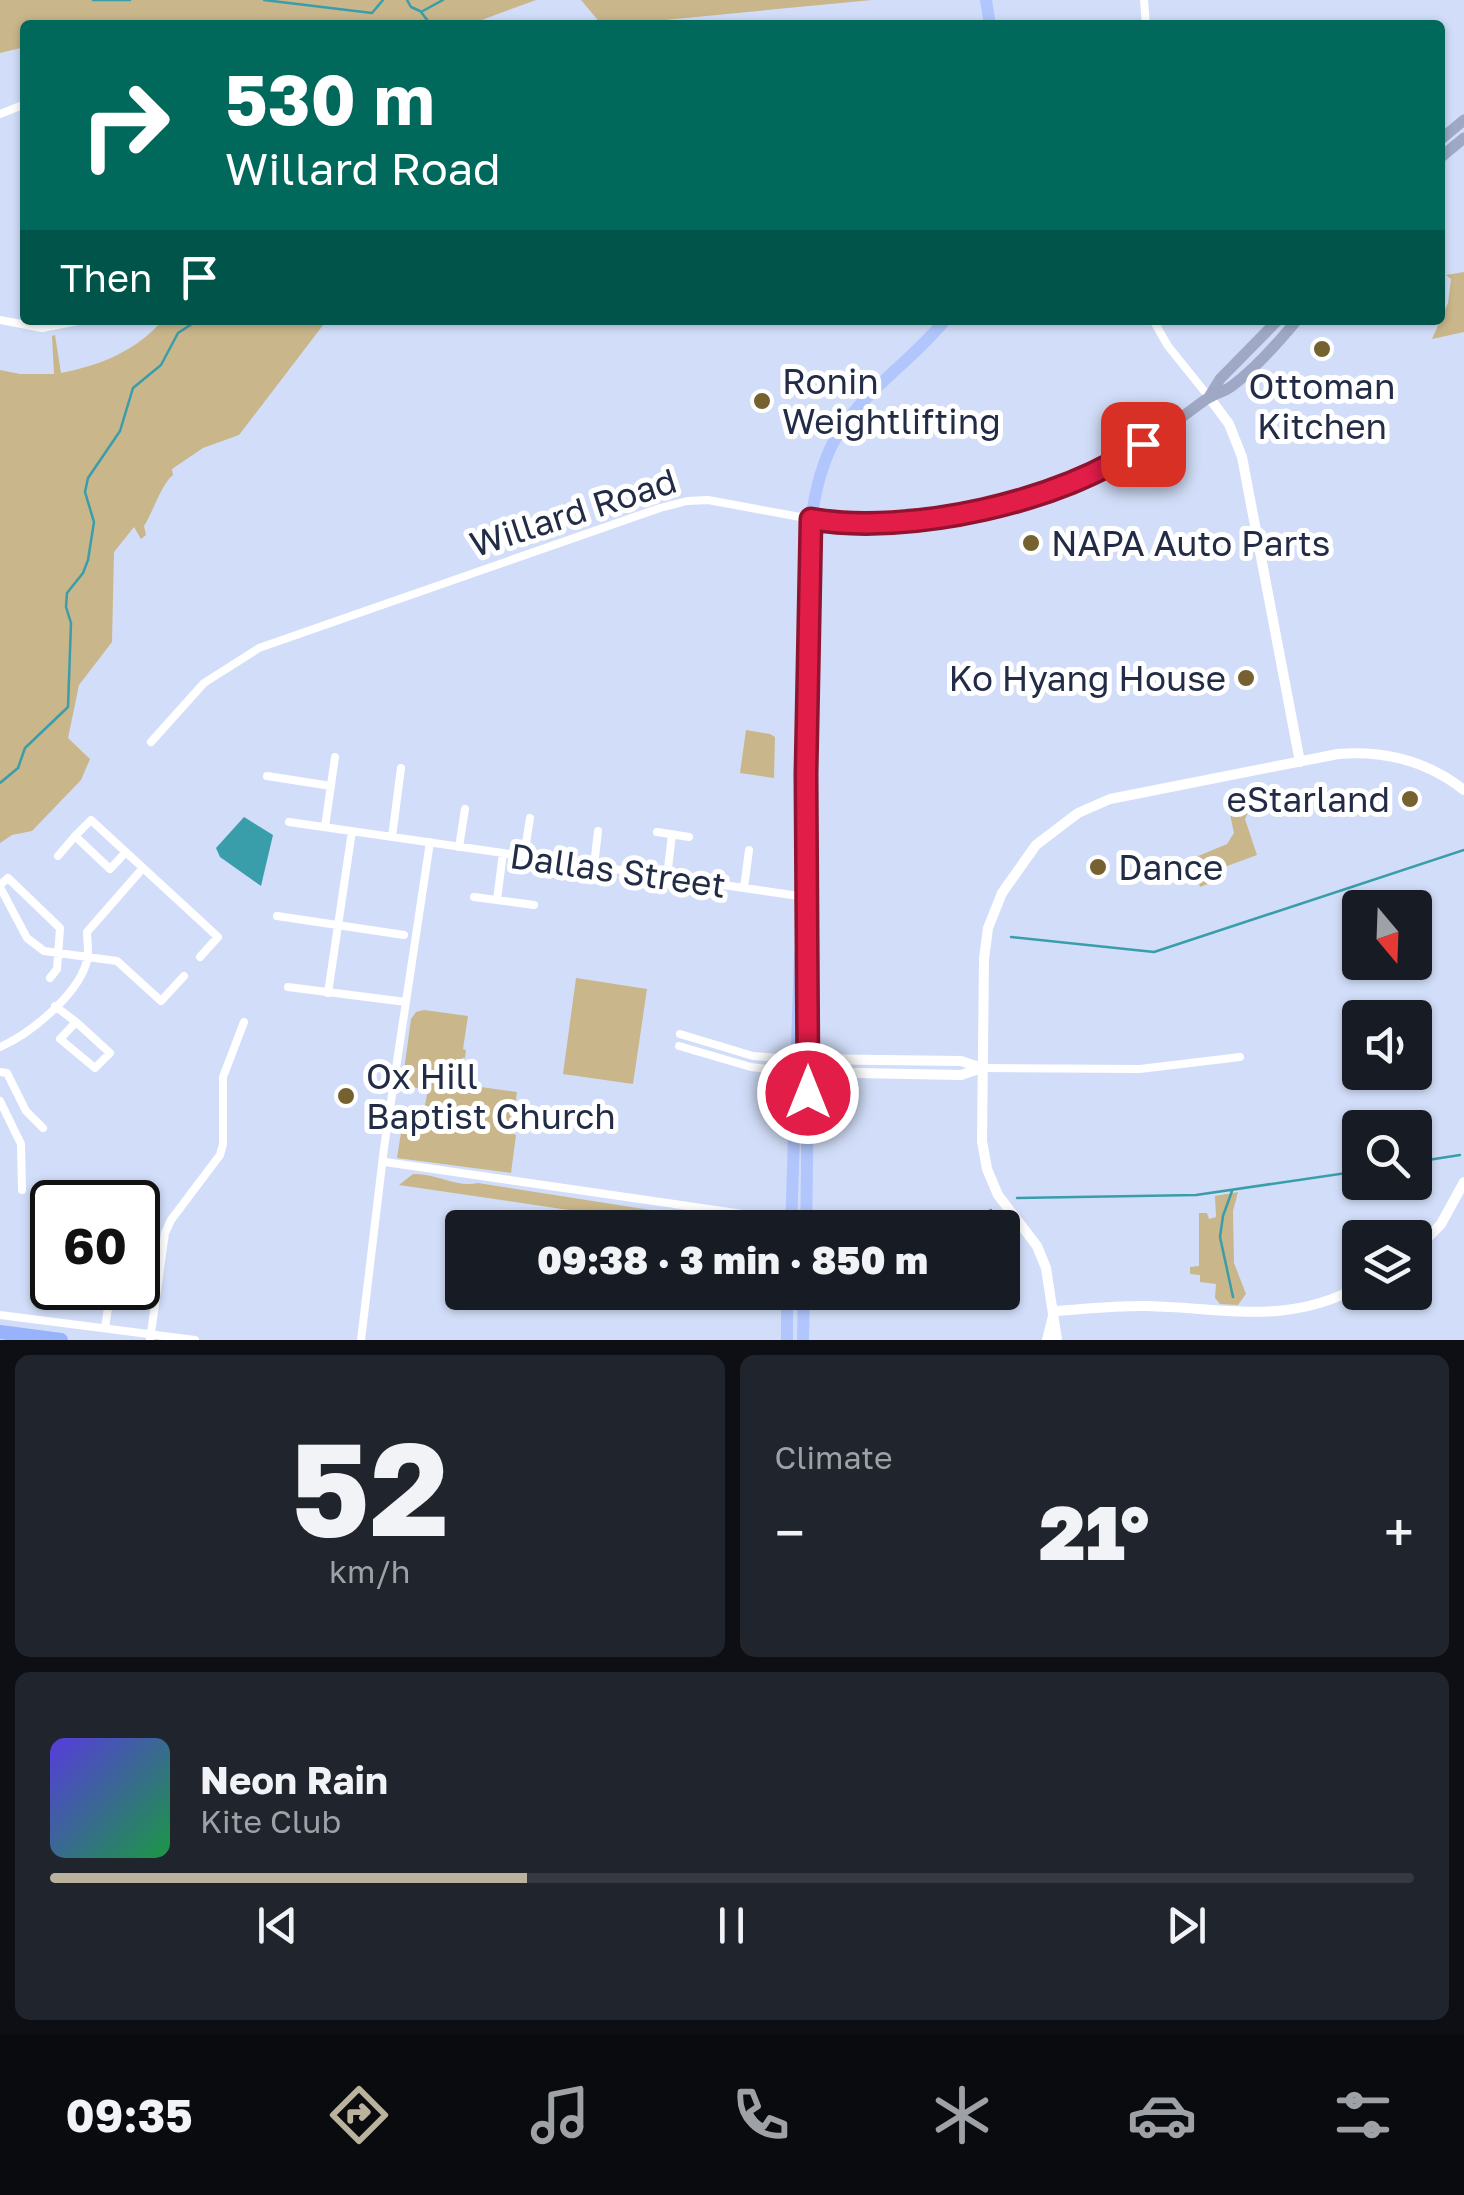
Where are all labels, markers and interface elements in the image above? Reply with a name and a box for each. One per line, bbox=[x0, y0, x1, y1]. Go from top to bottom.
text: 530 m bbox=[225, 56, 435, 140]
icon: right bbox=[60, 60, 190, 190]
text: Willard Road bbox=[225, 141, 501, 195]
icon: arrive bbox=[172, 250, 227, 305]
text: Then bbox=[60, 255, 152, 300]
marker: Ottoman Kitchen bbox=[1311, 338, 1333, 360]
place label: Ronin Weightlifting bbox=[782, 360, 1001, 442]
place label: Ottoman Kitchen bbox=[1249, 365, 1395, 447]
marker: Ronin Weightlifting bbox=[751, 390, 773, 412]
pin bbox=[1101, 402, 1186, 487]
icon: arrive bbox=[1116, 417, 1171, 472]
street label: Willard Road bbox=[465, 459, 681, 565]
place label: NAPA Auto Parts bbox=[1051, 522, 1330, 564]
marker: NAPA Auto Parts bbox=[1020, 532, 1042, 554]
place label: Ko Hyang House bbox=[948, 657, 1226, 699]
marker: Ko Hyang House bbox=[1235, 667, 1257, 689]
place label: eStarland bbox=[1227, 778, 1390, 820]
marker: eStarland bbox=[1399, 788, 1421, 810]
street label: Dallas Street bbox=[507, 834, 729, 906]
place label: Dance bbox=[1118, 846, 1223, 888]
marker: Dance bbox=[1087, 856, 1109, 878]
north arrow bbox=[1342, 890, 1432, 980]
map controls bbox=[1342, 890, 1432, 1310]
button: sound bbox=[1342, 1000, 1432, 1090]
position arrow bbox=[756, 1041, 860, 1145]
place label: Ox Hill Baptist Church bbox=[366, 1055, 616, 1137]
marker: Ox Hill Baptist Church bbox=[335, 1085, 357, 1107]
button: search bbox=[1342, 1110, 1432, 1200]
speed limit sign: 60 bbox=[30, 1180, 160, 1310]
button: layers bbox=[1342, 1220, 1432, 1310]
text: 09:38 · 3 min · 850 m bbox=[537, 1237, 928, 1282]
text: 52 bbox=[290, 1409, 449, 1565]
text: Climate bbox=[775, 1438, 893, 1476]
text: 21° bbox=[1039, 1486, 1149, 1577]
text: − bbox=[775, 1499, 805, 1565]
text: + bbox=[1384, 1499, 1414, 1565]
text: km/h bbox=[329, 1552, 410, 1590]
text: Neon Rain bbox=[200, 1757, 388, 1802]
text: Kite Club bbox=[200, 1802, 341, 1840]
icon: previous bbox=[250, 1898, 305, 1953]
icon: pause bbox=[704, 1898, 759, 1953]
icon: next bbox=[1159, 1898, 1214, 1953]
icon: directions bbox=[324, 2080, 394, 2150]
icon: music bbox=[525, 2080, 595, 2150]
icon: phone bbox=[726, 2080, 796, 2150]
icon: climate bbox=[927, 2080, 997, 2150]
icon: car bbox=[1127, 2080, 1197, 2150]
icon: filters bbox=[1328, 2080, 1398, 2150]
text: 09:35 bbox=[65, 2088, 193, 2142]

